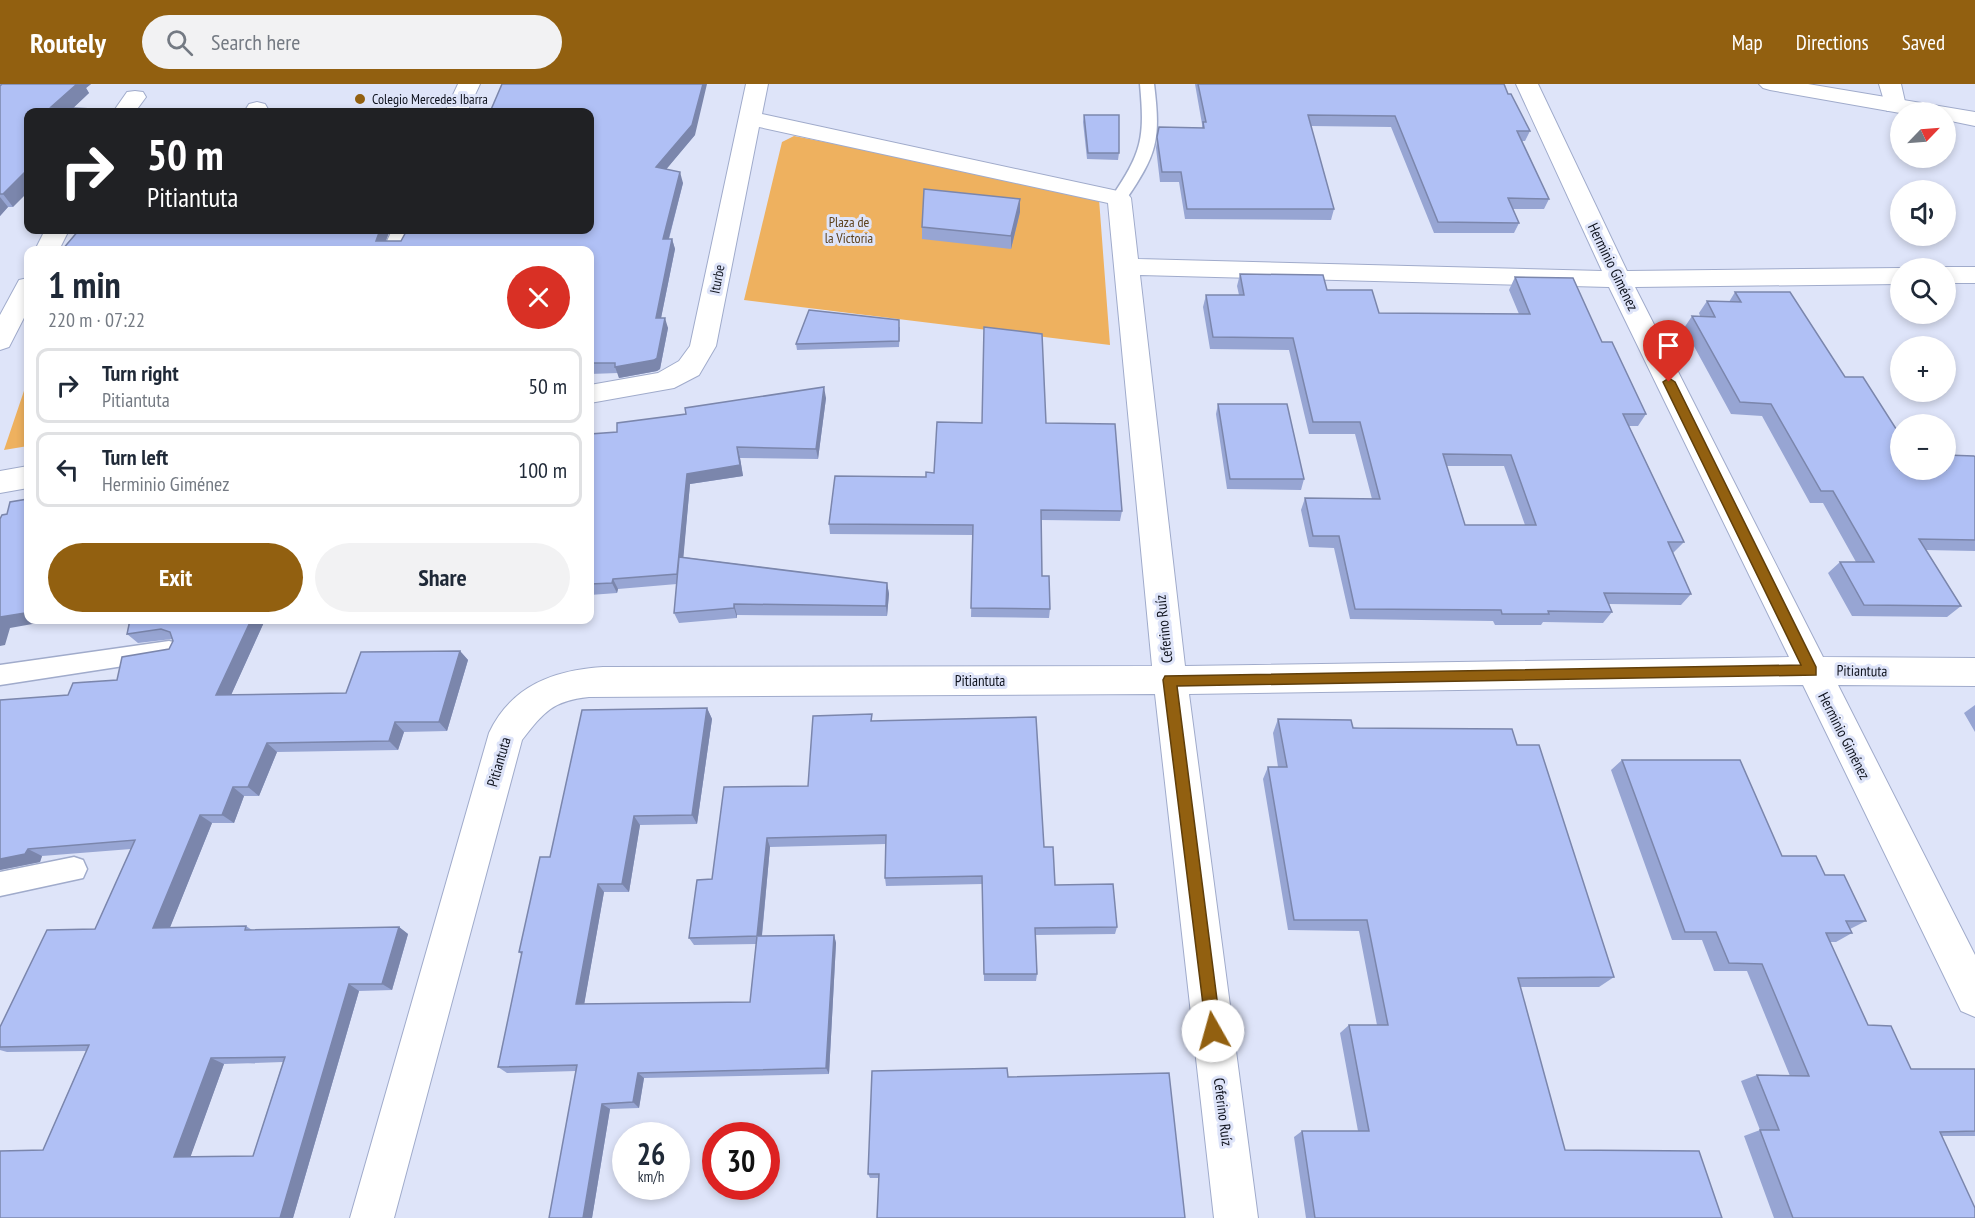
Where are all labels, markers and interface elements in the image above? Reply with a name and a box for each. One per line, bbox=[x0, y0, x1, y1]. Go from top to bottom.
search box bbox=[142, 15, 562, 69]
text: Routely bbox=[30, 24, 106, 61]
icon: search bbox=[163, 26, 196, 59]
text: Search here bbox=[211, 28, 300, 56]
text: Map bbox=[1732, 29, 1763, 56]
text: Directions bbox=[1796, 29, 1869, 56]
text: Saved bbox=[1902, 29, 1945, 56]
place label: Colegio Mercedes Ibarra bbox=[372, 90, 488, 108]
marker: Colegio Mercedes Ibarra bbox=[353, 92, 367, 106]
north arrow bbox=[1890, 102, 1956, 168]
map controls bbox=[1890, 102, 1956, 480]
text: 50 m bbox=[147, 127, 224, 182]
icon: right bbox=[48, 132, 126, 210]
text: Pitiantuta bbox=[147, 180, 238, 214]
button: sound bbox=[1890, 180, 1956, 246]
park label: Plaza de la Victoria bbox=[825, 213, 873, 247]
street label: Herminio Giménez bbox=[1584, 220, 1643, 314]
button: search bbox=[1890, 258, 1956, 324]
text: 1 min bbox=[48, 261, 121, 308]
street label: Iturbe bbox=[705, 263, 729, 295]
button: close bbox=[507, 266, 570, 329]
text: 220 m · 07:22 bbox=[48, 307, 145, 333]
pin bbox=[1643, 320, 1694, 382]
icon: arrive bbox=[1652, 329, 1685, 362]
button: + bbox=[1890, 336, 1956, 402]
text: Turn right bbox=[102, 359, 179, 387]
icon: right bbox=[51, 369, 84, 402]
text: 50 m bbox=[528, 372, 567, 400]
text: Pitiantuta bbox=[102, 387, 170, 413]
button: − bbox=[1890, 414, 1956, 480]
text: Turn left bbox=[102, 443, 168, 471]
icon: left bbox=[51, 453, 84, 486]
text: 100 m bbox=[518, 456, 567, 484]
text: Herminio Giménez bbox=[102, 471, 229, 497]
button: Exit bbox=[48, 543, 303, 612]
button: Share bbox=[315, 543, 570, 612]
street label: Ceferino Ruíz bbox=[1150, 594, 1177, 664]
street label: Pitiantuta bbox=[1836, 661, 1888, 680]
street label: Pitiantuta bbox=[955, 671, 1005, 690]
street label: Herminio Giménez bbox=[1814, 689, 1875, 783]
street label: Pitiantuta bbox=[482, 735, 515, 789]
position arrow bbox=[1181, 999, 1245, 1063]
street label: Ceferino Ruíz bbox=[1210, 1077, 1237, 1147]
speed limit sign: 30 bbox=[702, 1122, 780, 1200]
text: 26 bbox=[637, 1134, 665, 1173]
text: km/h bbox=[638, 1167, 664, 1186]

